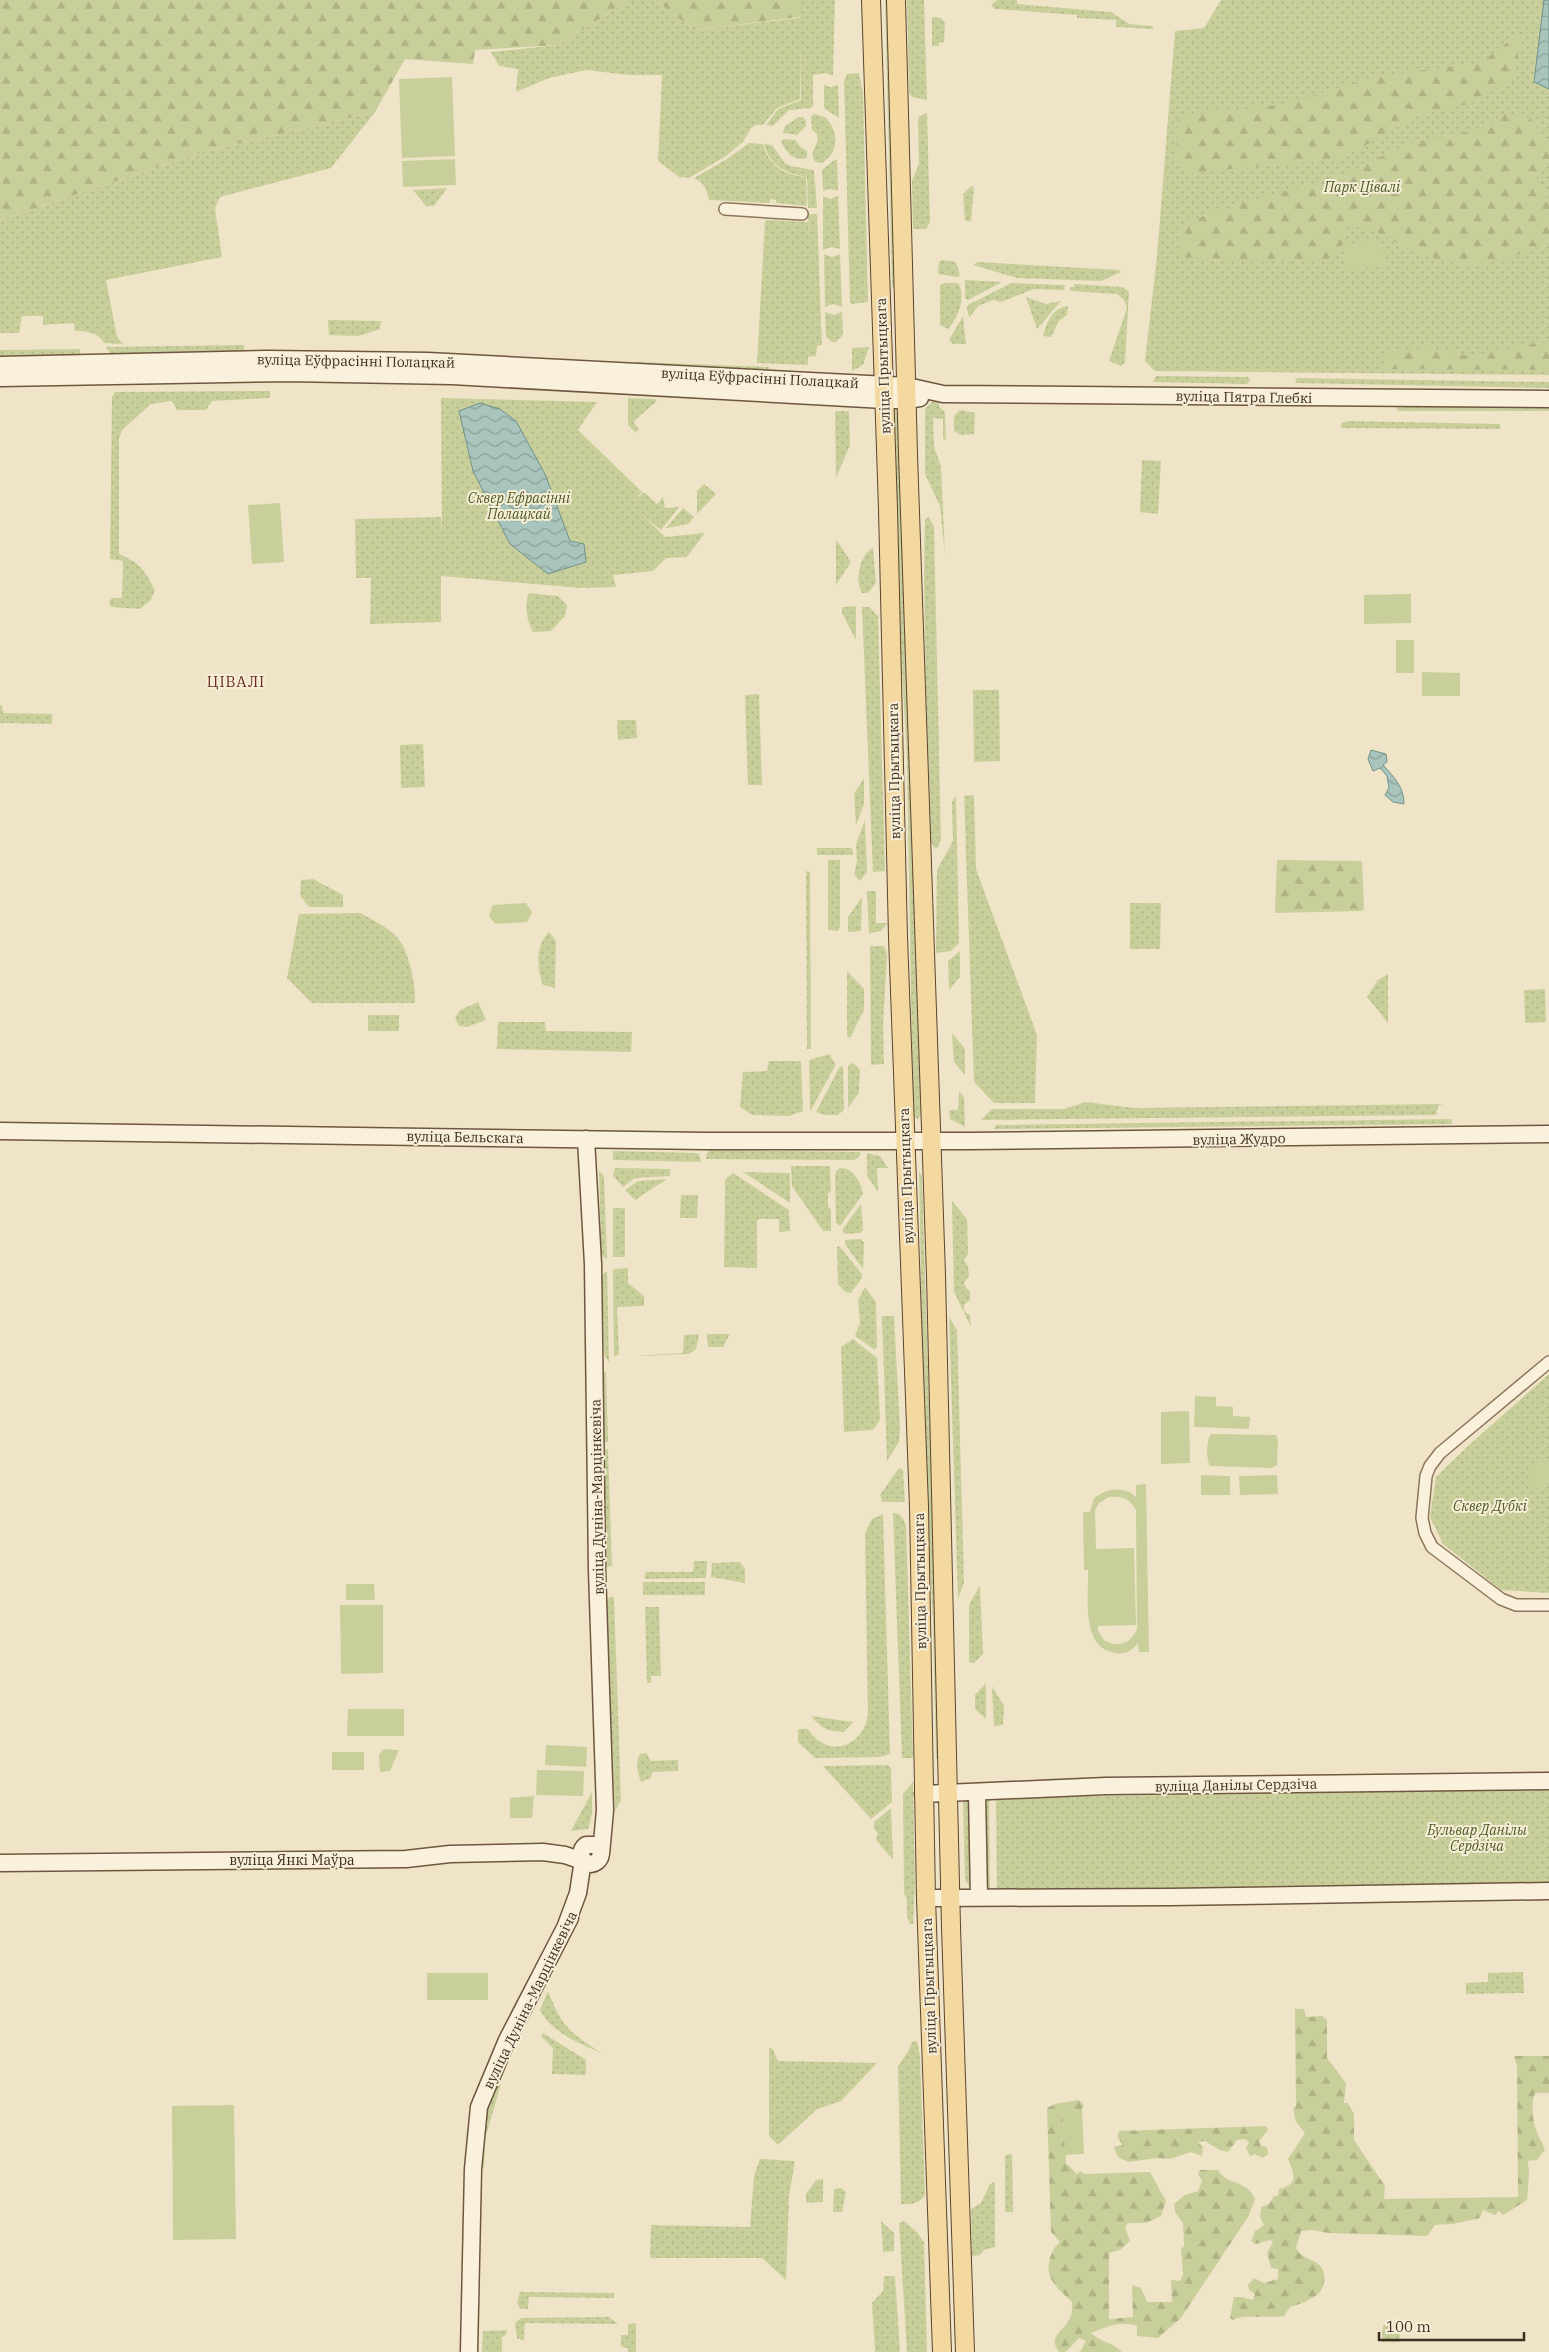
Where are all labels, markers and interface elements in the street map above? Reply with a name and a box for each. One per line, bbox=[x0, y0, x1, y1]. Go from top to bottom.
park label: Парк Цівалі bbox=[1323, 178, 1401, 196]
street label: вуліца Прытыцкага bbox=[872, 297, 894, 435]
street label: вуліца Еўфрасінні Полацкай bbox=[257, 350, 455, 372]
street label: вуліца Еўфрасінні Полацкай bbox=[661, 364, 859, 392]
street label: вуліца Пятра Глебкі bbox=[1176, 387, 1312, 407]
park label: Сквер Ефрасінні Полацкай bbox=[468, 489, 571, 523]
district label: ЦІВАЛІ bbox=[207, 672, 265, 691]
street label: вуліца Прытыцкага bbox=[884, 702, 904, 839]
street label: вуліца Прытыцкага bbox=[895, 1107, 917, 1245]
street label: вуліца Бельскага bbox=[406, 1127, 524, 1147]
street label: вуліца Жудро bbox=[1192, 1129, 1286, 1149]
street label: вуліца Дуніна-Марцінкевіча bbox=[586, 1399, 608, 1595]
park label: Сквер Дубкі bbox=[1453, 1497, 1528, 1515]
street label: вуліца Прытыцкага bbox=[910, 1512, 930, 1649]
street label: вуліца Данілы Сердзіча bbox=[1155, 1775, 1318, 1795]
park label: Бульвар Данілы Сердзіча bbox=[1426, 1821, 1527, 1855]
street label: вуліца Янкі Маўра bbox=[229, 1851, 355, 1869]
street label: вуліца Дуніна-Марцінкевіча bbox=[479, 1908, 581, 2092]
street label: вуліца Прытыцкага bbox=[918, 1917, 940, 2055]
scale bar bbox=[1379, 2310, 1524, 2342]
text: 100 m bbox=[1386, 2317, 1431, 2336]

